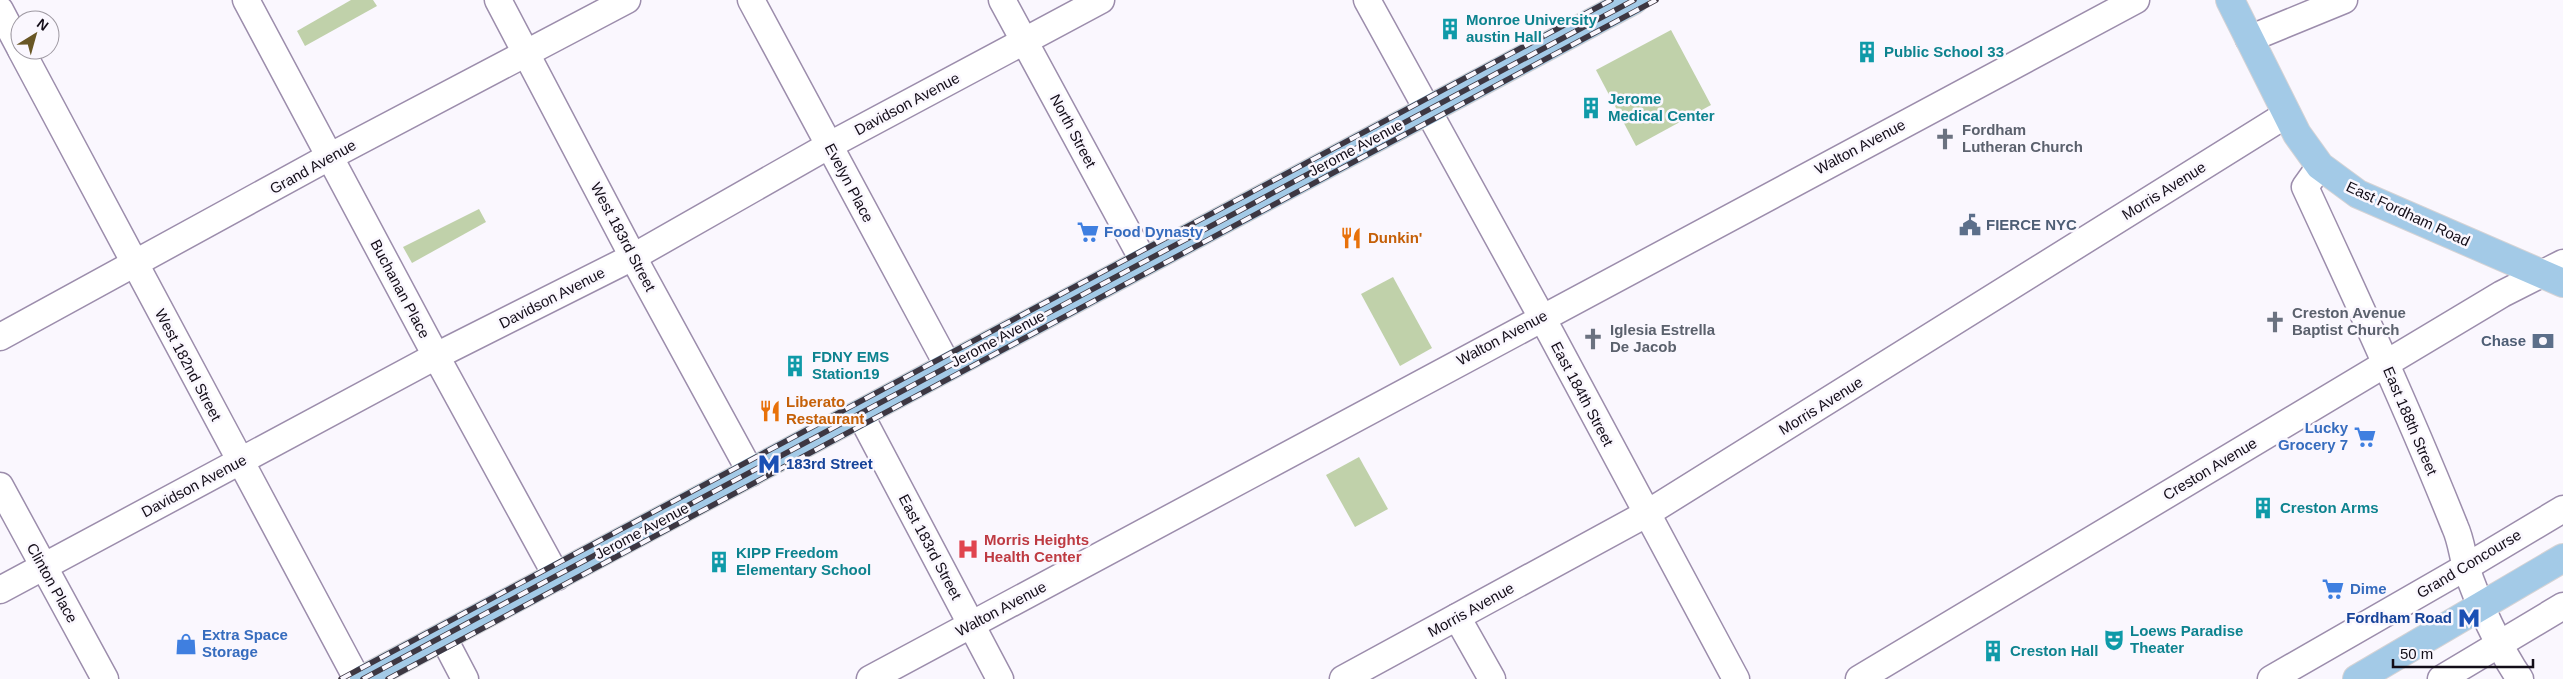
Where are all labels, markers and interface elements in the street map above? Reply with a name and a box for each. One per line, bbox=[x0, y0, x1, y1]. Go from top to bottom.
north arrow bbox=[10, 10, 60, 60]
place label: Monroe University austin Hall bbox=[1466, 11, 1598, 45]
text: N bbox=[34, 15, 52, 34]
building icon: Monroe University austin Hall bbox=[1437, 16, 1463, 42]
building icon: Public School 33 bbox=[1854, 39, 1880, 65]
place label: Public School 33 bbox=[1884, 43, 2004, 60]
street label: Davidson Avenue bbox=[851, 69, 962, 138]
place label: Jerome Medical Center bbox=[1608, 90, 1715, 124]
street label: North Street bbox=[1047, 91, 1100, 171]
building icon: Jerome Medical Center bbox=[1578, 95, 1604, 121]
street label: Jerome Avenue bbox=[1306, 116, 1406, 179]
street label: Walton Avenue bbox=[1812, 116, 1908, 178]
place label: Fordham Lutheran Church bbox=[1962, 121, 2083, 155]
church icon: Fordham Lutheran Church bbox=[1932, 126, 1958, 152]
street label: Grand Avenue bbox=[267, 136, 359, 197]
street label: Evelyn Place bbox=[822, 140, 877, 225]
street label: Morris Avenue bbox=[2119, 158, 2209, 223]
street label: East Fordham Road bbox=[2344, 177, 2473, 250]
street label: West 183rd Street bbox=[588, 180, 660, 295]
public building icon: FIERCE NYC bbox=[1957, 212, 1983, 238]
place label: FIERCE NYC bbox=[1986, 216, 2077, 233]
supermarket icon: Food Dynasty bbox=[1075, 219, 1101, 245]
place label: Food Dynasty bbox=[1104, 223, 1204, 240]
restaurant icon: Dunkin' bbox=[1338, 225, 1364, 251]
place label: Dunkin' bbox=[1368, 229, 1422, 246]
street label: Buchanan Place bbox=[367, 237, 434, 341]
street label: Davidson Avenue bbox=[496, 264, 608, 332]
place label: Creston Avenue Baptist Church bbox=[2292, 304, 2406, 338]
street label: West 182nd Street bbox=[152, 306, 225, 424]
street label: Jerome Avenue bbox=[948, 307, 1048, 370]
street label: Walton Avenue bbox=[1454, 307, 1550, 369]
church icon: Creston Avenue Baptist Church bbox=[2262, 309, 2288, 335]
place label: Iglesia Estrella De Jacob bbox=[1610, 321, 1716, 355]
church icon: Iglesia Estrella De Jacob bbox=[1580, 326, 1606, 352]
bank icon: Chase bbox=[2530, 328, 2556, 354]
place label: Chase bbox=[2481, 332, 2526, 349]
street label: East 184th Street bbox=[1548, 339, 1618, 450]
place label: FDNY EMS Station19 bbox=[812, 348, 889, 382]
building icon: FDNY EMS Station19 bbox=[782, 353, 808, 379]
street label: East 188th Street bbox=[2380, 364, 2441, 478]
street label: Morris Avenue bbox=[1776, 373, 1866, 438]
place label: Liberato Restaurant bbox=[786, 393, 864, 427]
restaurant icon: Liberato Restaurant bbox=[757, 398, 783, 424]
place label: Lucky Grocery 7 bbox=[2278, 419, 2349, 453]
supermarket icon: Lucky Grocery 7 bbox=[2352, 424, 2378, 450]
street label: Creston Avenue bbox=[2160, 434, 2260, 503]
street label: Davidson Avenue bbox=[138, 451, 249, 520]
metro station icon: 183rd Street bbox=[756, 451, 782, 477]
place label: 183rd Street bbox=[786, 455, 873, 472]
street label: East 183rd Street bbox=[896, 491, 966, 603]
building icon: Creston Arms bbox=[2250, 495, 2276, 521]
street label: Jerome Avenue bbox=[592, 499, 692, 562]
place label: Creston Arms bbox=[2280, 499, 2379, 516]
street label: Grand Concourse bbox=[2414, 526, 2524, 601]
place label: Morris Heights Health Center bbox=[984, 531, 1089, 565]
hospital icon: Morris Heights Health Center bbox=[955, 536, 981, 562]
street label: Clinton Place bbox=[24, 540, 81, 626]
place label: KIPP Freedom Elementary School bbox=[736, 544, 871, 578]
building icon: KIPP Freedom Elementary School bbox=[706, 549, 732, 575]
supermarket icon: Dime bbox=[2320, 576, 2346, 602]
street label: Walton Avenue bbox=[953, 578, 1049, 640]
street label: Morris Avenue bbox=[1425, 579, 1517, 640]
place label: Dime bbox=[2350, 580, 2387, 597]
metro station icon: Fordham Road bbox=[2456, 605, 2482, 631]
place label: Fordham Road bbox=[2346, 609, 2452, 626]
place label: Loews Paradise Theater bbox=[2130, 622, 2243, 656]
place label: Extra Space Storage bbox=[202, 626, 288, 660]
theatre icon: Loews Paradise Theater bbox=[2101, 627, 2127, 653]
shop icon: Extra Space Storage bbox=[173, 631, 199, 657]
scale bar bbox=[2393, 636, 2533, 668]
building icon: Creston Hall bbox=[1980, 638, 2006, 664]
place label: Creston Hall bbox=[2010, 642, 2098, 659]
text: 50 m bbox=[2400, 645, 2433, 662]

